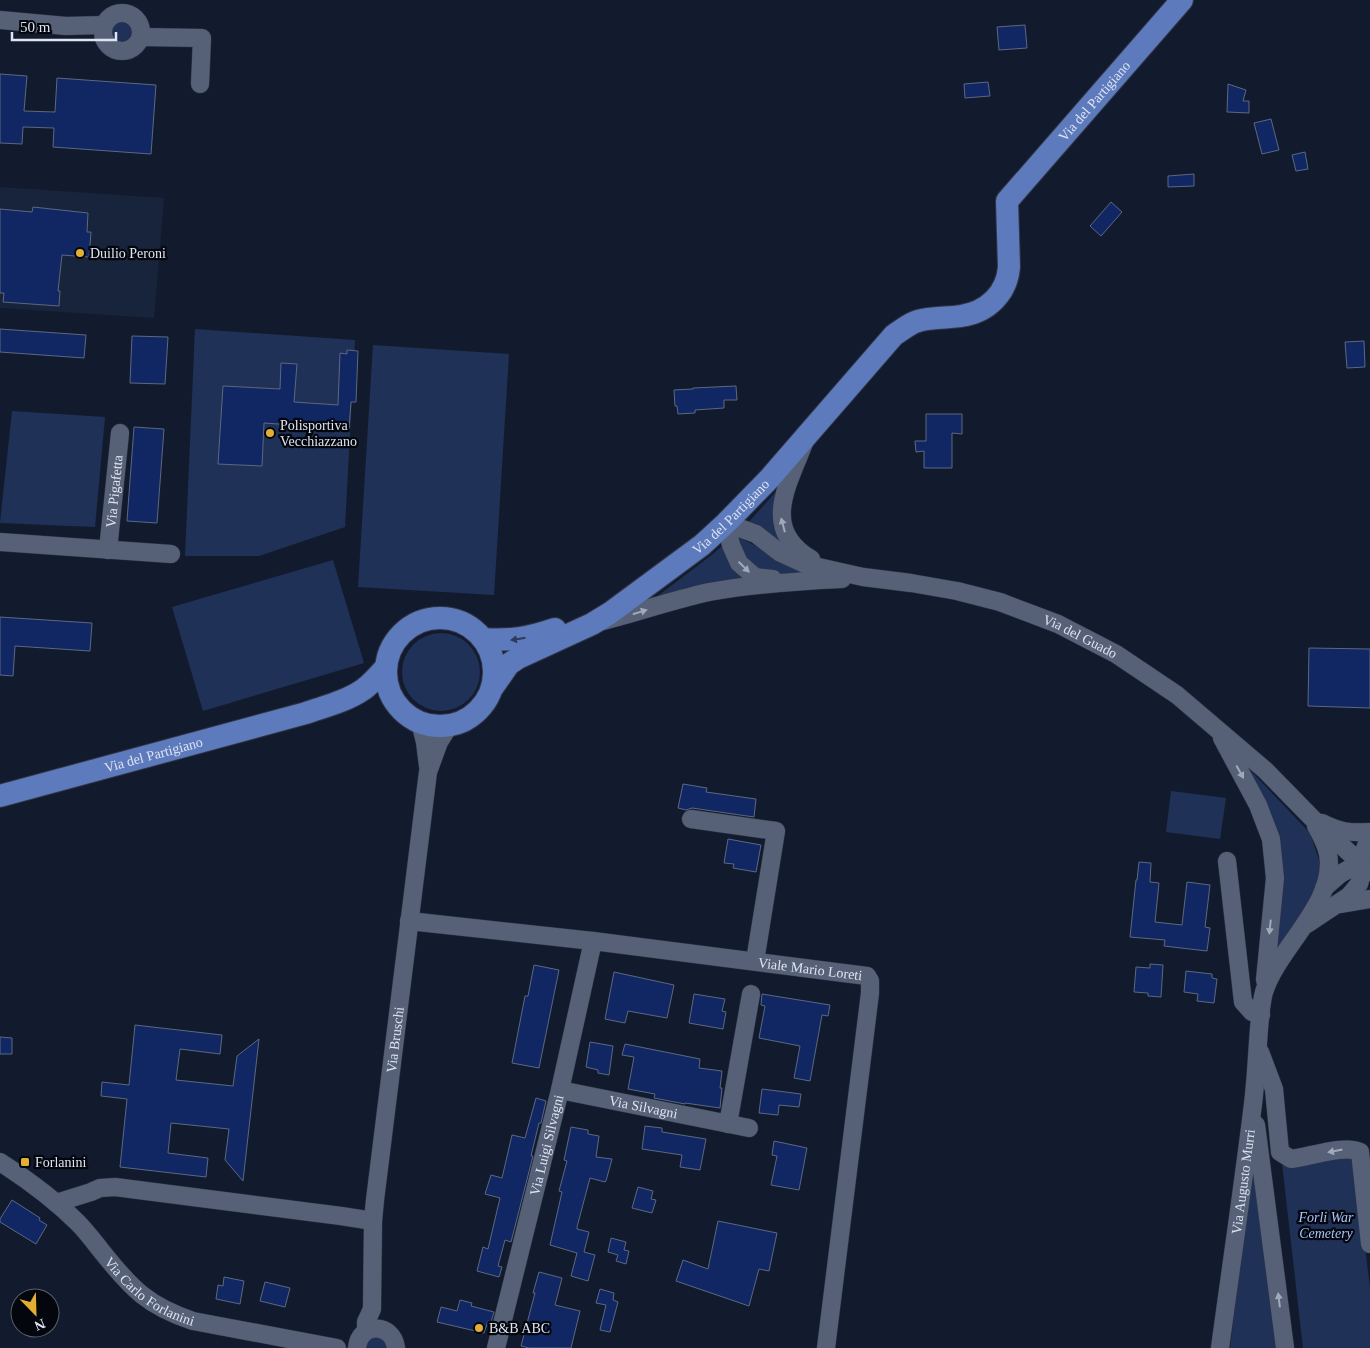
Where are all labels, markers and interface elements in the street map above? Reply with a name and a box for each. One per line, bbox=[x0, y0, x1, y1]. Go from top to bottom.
scale bar bbox=[12, 10, 116, 42]
text: 50 m bbox=[20, 19, 51, 35]
street label: Via del Partigiano bbox=[1056, 58, 1133, 144]
place label: Duilio Peroni bbox=[90, 246, 166, 261]
marker: Duilio Peroni bbox=[74, 247, 86, 259]
place label: Polisportiva Vecchiazzano bbox=[280, 418, 357, 449]
marker: Polisportiva Vecchiazzano bbox=[264, 427, 276, 439]
street label: Via Pigafetta bbox=[103, 454, 126, 528]
street label: Via del Partigiano bbox=[690, 476, 772, 558]
one-way arrow bbox=[779, 517, 787, 532]
one-way arrow bbox=[738, 561, 750, 573]
one-way arrow bbox=[632, 607, 647, 615]
street label: Via del Guado bbox=[1041, 612, 1120, 661]
one-way arrow bbox=[510, 635, 526, 643]
street label: Via del Partigiano bbox=[103, 734, 204, 775]
one-way arrow bbox=[1236, 764, 1244, 779]
one-way arrow bbox=[1266, 919, 1274, 935]
street label: Viale Mario Loreti bbox=[757, 955, 863, 983]
street label: Via Bruschi bbox=[384, 1006, 407, 1074]
street label: Via Luigi Silvagni bbox=[527, 1093, 567, 1197]
street label: Via Silvagni bbox=[608, 1093, 679, 1121]
street label: Via Augusto Murri bbox=[1229, 1128, 1258, 1235]
one-way arrow bbox=[1327, 1147, 1342, 1155]
place label: Forlanini bbox=[35, 1155, 86, 1170]
marker: Forlanini bbox=[19, 1156, 31, 1168]
park label: Forli War Cemetery bbox=[1297, 1210, 1354, 1241]
street label: Via Carlo Forlanini bbox=[102, 1254, 196, 1329]
north arrow bbox=[10, 1288, 60, 1338]
one-way arrow bbox=[1275, 1291, 1283, 1307]
text: N bbox=[32, 1316, 47, 1333]
place label: B&B ABC bbox=[489, 1321, 550, 1336]
marker: B&B ABC bbox=[473, 1322, 485, 1334]

